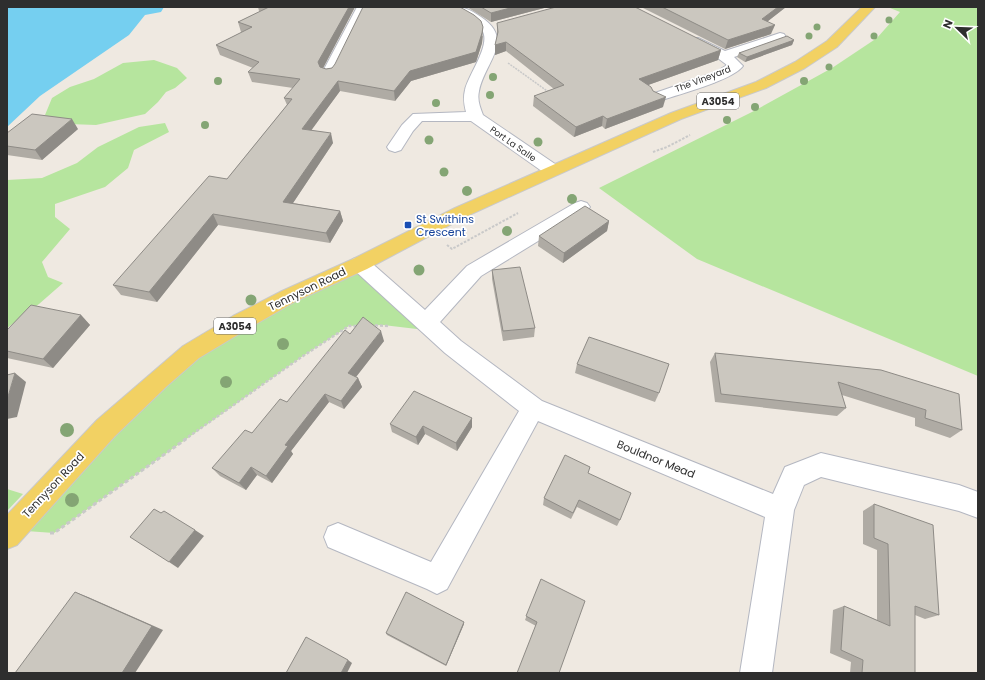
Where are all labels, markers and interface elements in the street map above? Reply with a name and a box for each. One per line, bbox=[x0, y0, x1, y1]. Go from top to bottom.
north arrow bbox=[937, 8, 977, 48]
text: N bbox=[939, 17, 957, 31]
street label: The Vineyard bbox=[673, 63, 733, 95]
road number: A3054 bbox=[697, 93, 739, 109]
street label: Port La Salle bbox=[488, 124, 539, 165]
place label: St Swithins Crescent bbox=[416, 211, 474, 240]
marker: St Swithins Crescent bbox=[403, 220, 413, 230]
street label: Tennyson Road bbox=[266, 263, 348, 315]
road number: A3054 bbox=[214, 318, 256, 334]
street label: Bouldnor Mead bbox=[614, 436, 698, 482]
street label: Tennyson Road bbox=[18, 449, 88, 521]

